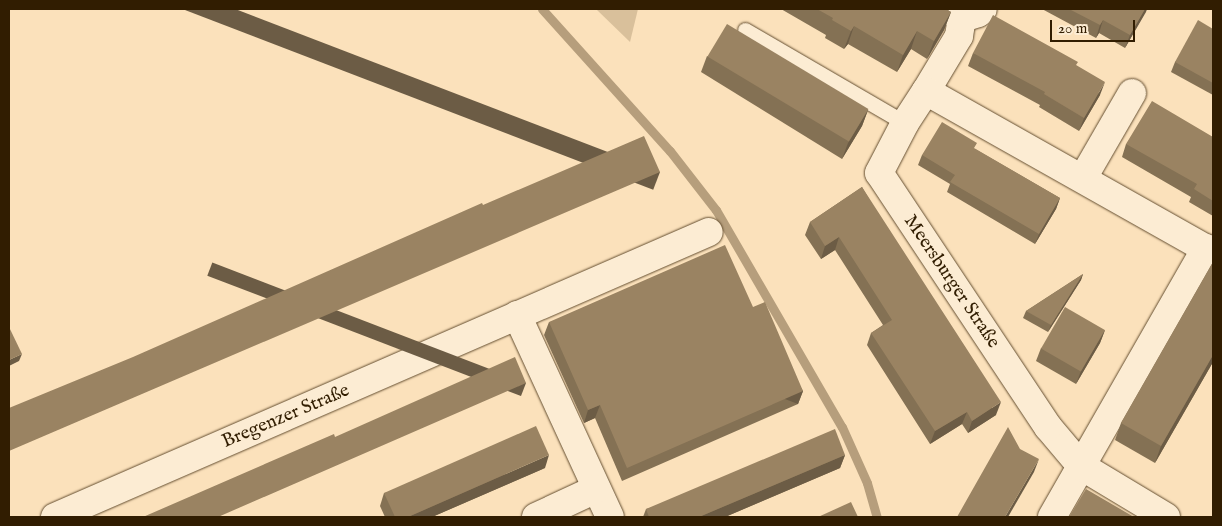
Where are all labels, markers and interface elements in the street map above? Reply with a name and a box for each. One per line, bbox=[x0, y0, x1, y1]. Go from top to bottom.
scale bar bbox=[1052, 10, 1137, 42]
text: 20 m bbox=[1058, 19, 1087, 38]
street label: Meersburger Straße bbox=[898, 211, 1004, 353]
street label: Bregenzer Straße bbox=[219, 380, 353, 454]

